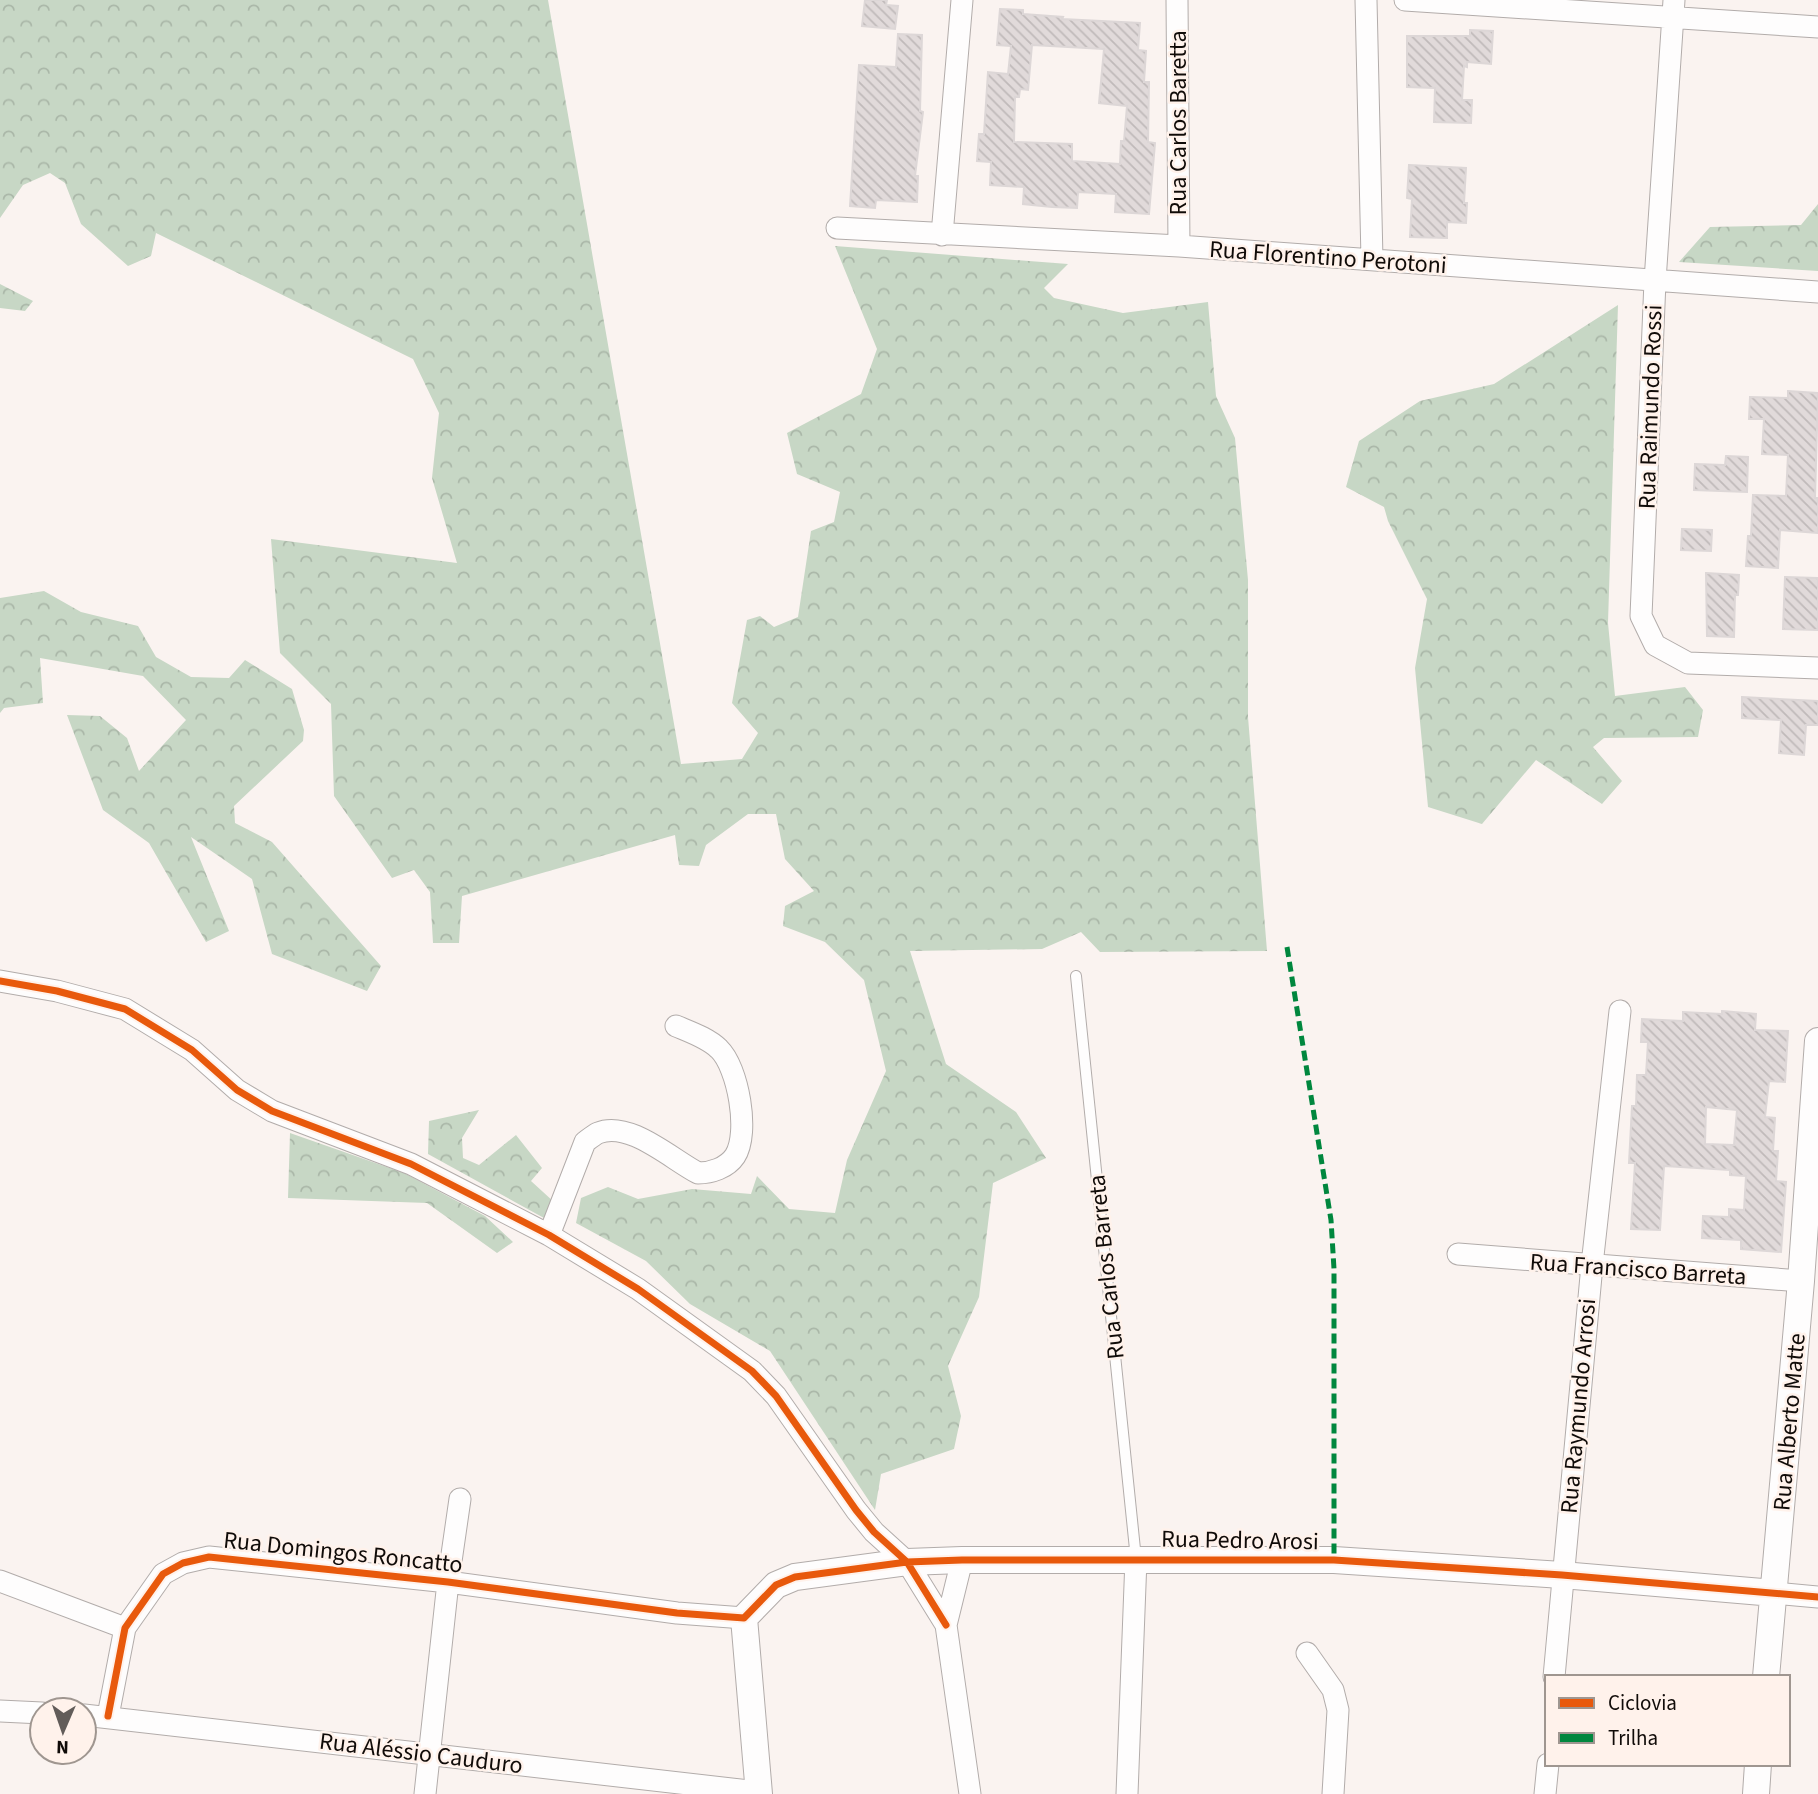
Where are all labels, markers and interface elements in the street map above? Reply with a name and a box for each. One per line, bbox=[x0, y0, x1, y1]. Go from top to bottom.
street label: Rua Carlos Baretta bbox=[1161, 31, 1196, 215]
street label: Rua Florentino Perotoni bbox=[1208, 232, 1448, 283]
street label: Rua Raimundo Rossi bbox=[1629, 304, 1672, 510]
street label: Rua Carlos Barreta bbox=[1079, 1173, 1134, 1361]
street label: Rua Francisco Barreta bbox=[1528, 1244, 1747, 1295]
street label: Rua Raymundo Arrosi bbox=[1552, 1297, 1605, 1515]
street label: Rua Alberto Matte bbox=[1764, 1332, 1815, 1512]
street label: Rua Pedro Arosi bbox=[1161, 1522, 1319, 1559]
street label: Rua Domingos Roncatto bbox=[222, 1523, 464, 1582]
legend bbox=[1545, 1675, 1790, 1766]
text: Ciclovia bbox=[1608, 1688, 1677, 1718]
north arrow bbox=[28, 1696, 98, 1766]
text: Trilha bbox=[1608, 1723, 1658, 1753]
street label: Rua Aléssio Cauduro bbox=[317, 1724, 525, 1783]
text: N bbox=[56, 1733, 69, 1760]

